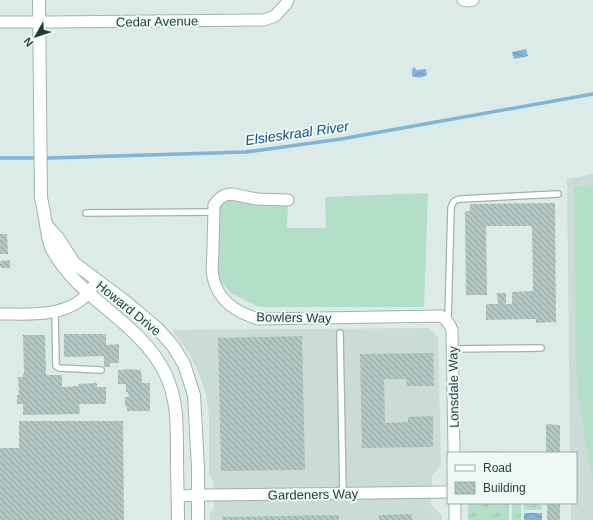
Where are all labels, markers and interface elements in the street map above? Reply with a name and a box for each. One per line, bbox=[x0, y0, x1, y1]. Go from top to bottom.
street label: Cedar Avenue bbox=[116, 13, 198, 30]
north arrow bbox=[16, 16, 56, 56]
text: N bbox=[21, 35, 35, 49]
water label: Elsieskraal River bbox=[244, 118, 351, 148]
street label: Howard Drive bbox=[93, 278, 164, 339]
street label: Bowlers Way bbox=[256, 309, 332, 326]
street label: Lonsdale Way bbox=[445, 345, 462, 428]
legend bbox=[447, 452, 577, 504]
text: Road bbox=[483, 461, 512, 475]
text: Building bbox=[483, 481, 526, 495]
street label: Gardeners Way bbox=[268, 486, 359, 503]

